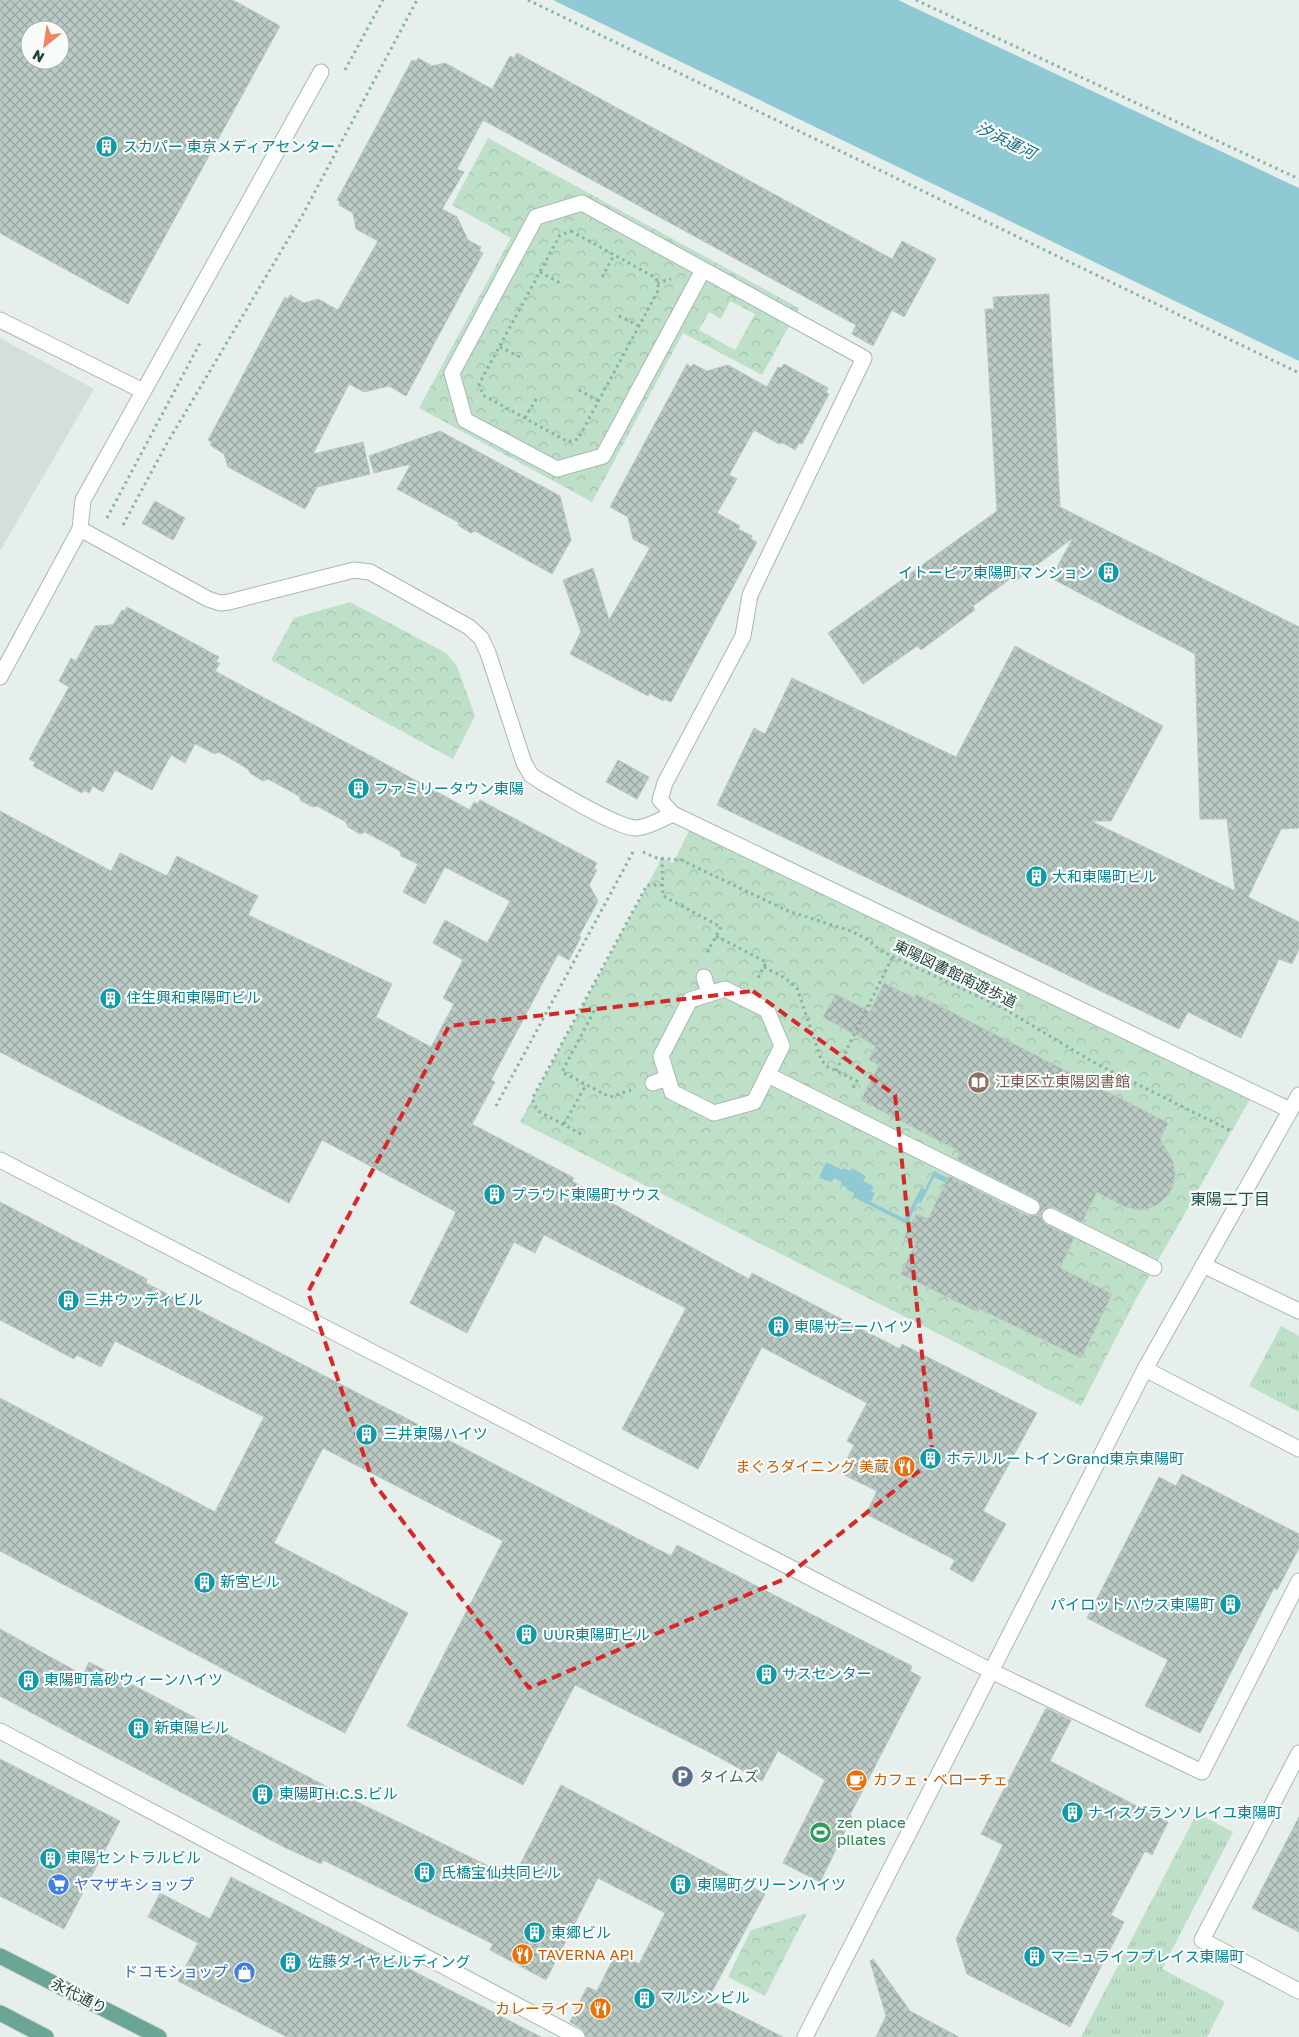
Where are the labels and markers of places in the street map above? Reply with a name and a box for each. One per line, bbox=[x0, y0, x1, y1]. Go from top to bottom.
building icon: スカパー 東京メディアセンター bbox=[95, 135, 119, 159]
place label: スカパー 東京メディアセンター bbox=[123, 137, 335, 155]
building icon: イトーピア東陽町マンション bbox=[1097, 561, 1121, 585]
place label: イトーピア東陽町マンション bbox=[898, 563, 1093, 581]
building icon: ファミリータウン東陽 bbox=[346, 777, 370, 801]
place label: ファミリータウン東陽 bbox=[374, 779, 524, 797]
building icon: 大和東陽町ビル bbox=[1024, 865, 1048, 889]
place label: 大和東陽町ビル bbox=[1052, 867, 1157, 885]
building icon: 住生興和東陽町ビル bbox=[98, 986, 122, 1010]
place label: 住生興和東陽町ビル bbox=[126, 988, 261, 1006]
library icon: 江東区立東陽図書館 bbox=[967, 1070, 991, 1094]
place label: 江東区立東陽図書館 bbox=[995, 1072, 1130, 1090]
building icon: プラウド東陽町サウス bbox=[483, 1183, 507, 1207]
place label: プラウド東陽町サウス bbox=[511, 1185, 661, 1203]
building icon: 三井ウッディビル bbox=[56, 1288, 80, 1312]
place label: 三井ウッディビル bbox=[84, 1290, 203, 1308]
building icon: 東陽サニーハイツ bbox=[766, 1315, 790, 1339]
place label: 東陽サニーハイツ bbox=[794, 1317, 913, 1335]
building icon: 三井東陽ハイツ bbox=[355, 1422, 379, 1446]
place label: 三井東陽ハイツ bbox=[383, 1424, 488, 1442]
building icon: ホテルルートインGrand東京東陽町 bbox=[918, 1447, 942, 1471]
place label: ホテルルートインGrand東京東陽町 bbox=[946, 1449, 1184, 1467]
restaurant icon: まぐろダイニング 美蔵 bbox=[893, 1455, 917, 1479]
place label: まぐろダイニング 美蔵 bbox=[735, 1457, 889, 1475]
building icon: 新宮ビル bbox=[192, 1570, 216, 1594]
place label: 新宮ビル bbox=[220, 1572, 280, 1590]
building icon: パイロットハウス東陽町 bbox=[1219, 1593, 1243, 1617]
place label: パイロットハウス東陽町 bbox=[1050, 1595, 1215, 1613]
building icon: UUR東陽町ビル bbox=[515, 1623, 539, 1647]
place label: UUR東陽町ビル bbox=[543, 1625, 650, 1643]
building icon: サスセンター bbox=[754, 1662, 778, 1686]
place label: サスセンター bbox=[782, 1664, 872, 1682]
building icon: 東陽町高砂ウィーンハイツ bbox=[16, 1668, 40, 1692]
place label: 東陽町高砂ウィーンハイツ bbox=[44, 1670, 223, 1688]
building icon: 新東陽ビル bbox=[126, 1716, 150, 1740]
place label: 新東陽ビル bbox=[154, 1718, 229, 1736]
parking icon: タイムズ bbox=[671, 1765, 695, 1789]
place label: タイムズ bbox=[699, 1767, 759, 1785]
cafe icon: カフェ・ベローチェ bbox=[845, 1768, 869, 1792]
place label: カフェ・ベローチェ bbox=[873, 1770, 1008, 1788]
building icon: 東陽町H.C.S.ビル bbox=[251, 1782, 275, 1806]
place label: 東陽町H.C.S.ビル bbox=[279, 1784, 398, 1802]
building icon: ナイスグランソレイユ東陽町 bbox=[1060, 1801, 1084, 1825]
place label: ナイスグランソレイユ東陽町 bbox=[1088, 1803, 1282, 1821]
place label: zen place pilates bbox=[837, 1813, 906, 1848]
sports icon: zen place pilates bbox=[809, 1820, 833, 1844]
building icon: 東陽セントラルビル bbox=[38, 1846, 62, 1870]
place label: 東陽セントラルビル bbox=[66, 1848, 201, 1866]
building icon: 氏橋宝仙共同ビル bbox=[413, 1861, 437, 1885]
place label: 氏橋宝仙共同ビル bbox=[441, 1863, 561, 1881]
supermarket icon: ヤマザキショップ bbox=[46, 1873, 70, 1897]
building icon: 東陽町グリーンハイツ bbox=[669, 1873, 693, 1897]
place label: ヤマザキショップ bbox=[74, 1875, 194, 1893]
place label: 東陽町グリーンハイツ bbox=[697, 1875, 846, 1893]
building icon: 東郷ビル bbox=[523, 1921, 547, 1945]
place label: 東郷ビル bbox=[551, 1923, 611, 1941]
restaurant icon: TAVERNA API bbox=[510, 1943, 534, 1967]
place label: TAVERNA API bbox=[538, 1945, 634, 1963]
building icon: マニュライフプレイス東陽町 bbox=[1022, 1945, 1046, 1969]
place label: マニュライフプレイス東陽町 bbox=[1050, 1947, 1245, 1965]
building icon: 佐藤ダイヤビルディング bbox=[279, 1950, 303, 1974]
place label: 佐藤ダイヤビルディング bbox=[307, 1952, 471, 1970]
shop icon: ドコモショップ bbox=[232, 1960, 256, 1984]
place label: ドコモショップ bbox=[123, 1962, 228, 1980]
building icon: マルシンビル bbox=[632, 1986, 656, 2010]
place label: マルシンビル bbox=[660, 1988, 750, 2006]
restaurant icon: カレーライフ bbox=[589, 1997, 613, 2021]
place label: カレーライフ bbox=[495, 1999, 585, 2017]

